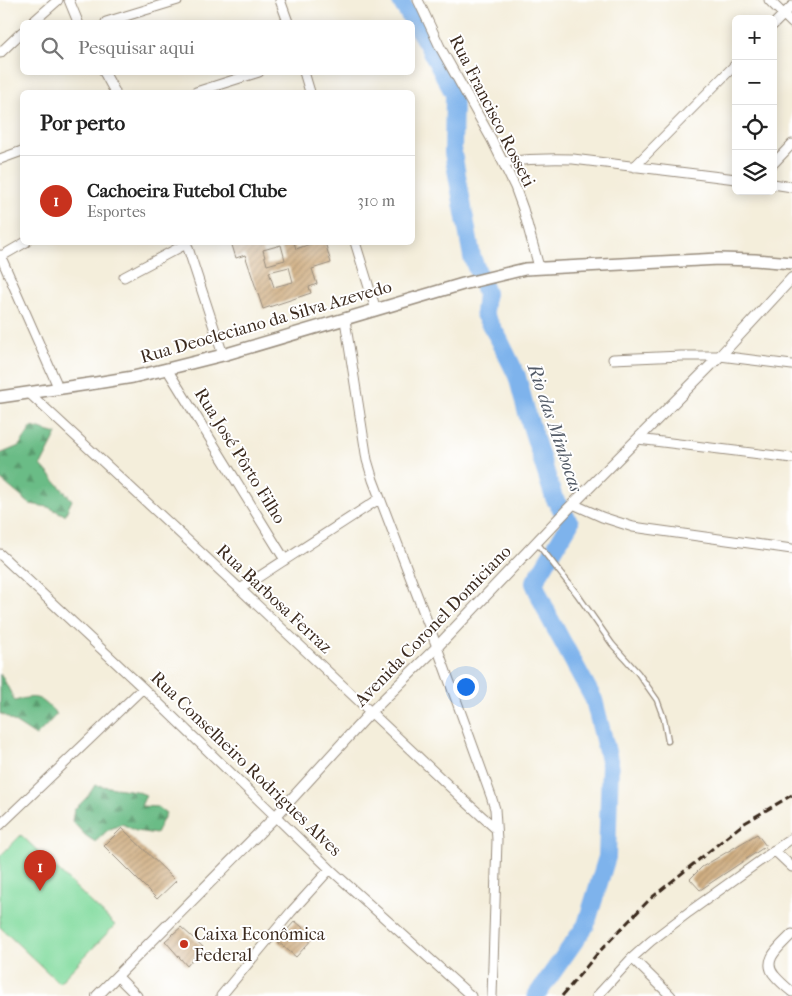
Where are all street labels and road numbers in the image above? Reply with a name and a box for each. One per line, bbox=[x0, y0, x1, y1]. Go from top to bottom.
street label: Rua Francisco Rosseti bbox=[445, 31, 540, 191]
street label: Rua Deocleciano da Silva Azevedo bbox=[138, 276, 394, 368]
street label: Rua José Pôrto Filho bbox=[190, 384, 290, 528]
street label: Rua Barbosa Ferraz bbox=[212, 540, 336, 658]
street label: Avenida Coronel Domiciano bbox=[350, 541, 516, 712]
street label: Rua Conselheiro Rodrigues Alves bbox=[146, 667, 346, 861]

